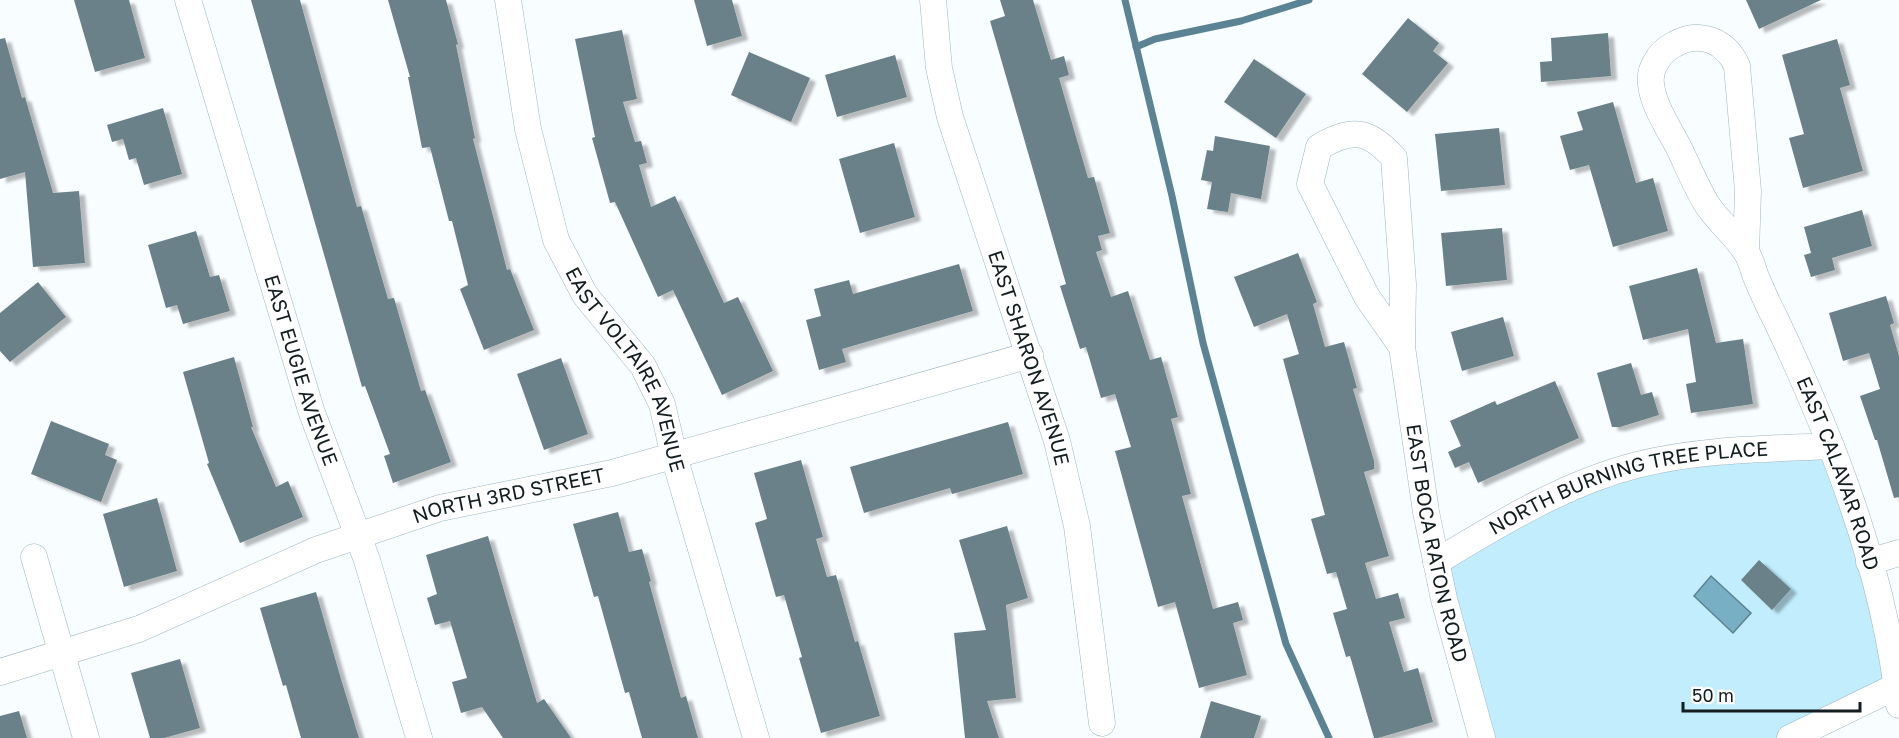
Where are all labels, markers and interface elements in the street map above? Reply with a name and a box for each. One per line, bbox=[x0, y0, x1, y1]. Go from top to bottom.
street label: EAST SHARON AVENUE bbox=[984, 247, 1075, 468]
street label: EAST VOLTAIRE AVENUE bbox=[561, 262, 691, 475]
street label: EAST EUGIE AVENUE bbox=[260, 272, 344, 469]
street label: EAST CALAVAR ROAD bbox=[1792, 372, 1885, 573]
street label: EAST BOCA RATON ROAD bbox=[1402, 422, 1474, 665]
street label: NORTH BURNING TREE PLACE bbox=[1484, 436, 1769, 539]
street label: NORTH 3RD STREET bbox=[409, 462, 607, 527]
scale bar bbox=[1683, 675, 1860, 713]
text: 50 m bbox=[1692, 684, 1734, 706]

